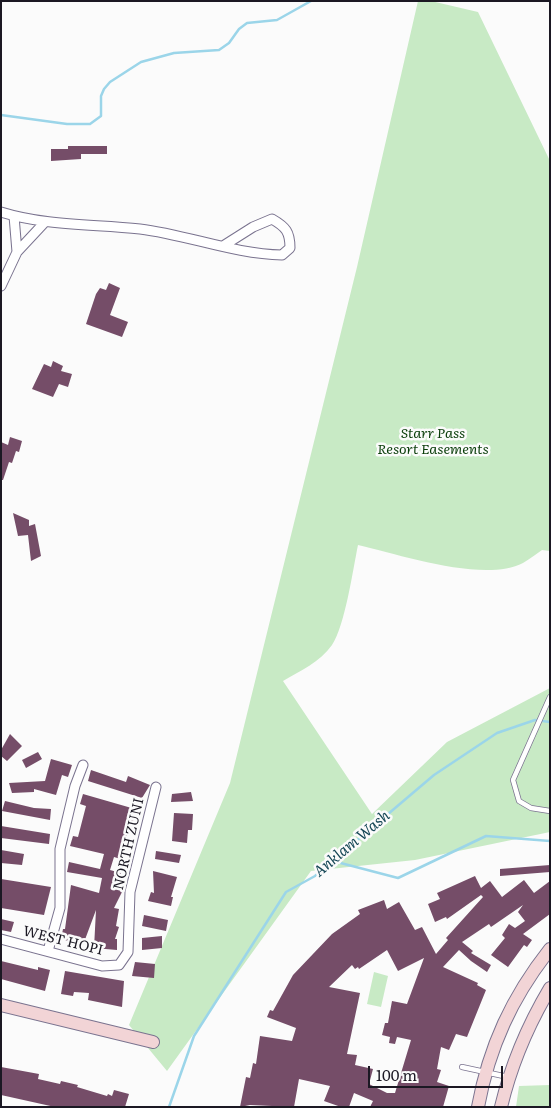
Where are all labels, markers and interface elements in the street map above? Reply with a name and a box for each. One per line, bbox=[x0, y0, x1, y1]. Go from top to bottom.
park label: Starr Pass Resort Easements bbox=[377, 426, 489, 458]
street label: NORTH ZUNI bbox=[110, 796, 148, 892]
water label: Anklam Wash bbox=[310, 807, 394, 881]
street label: WEST HOPI bbox=[21, 923, 105, 959]
scale bar bbox=[371, 1056, 506, 1088]
text: 100 m bbox=[376, 1063, 417, 1086]

